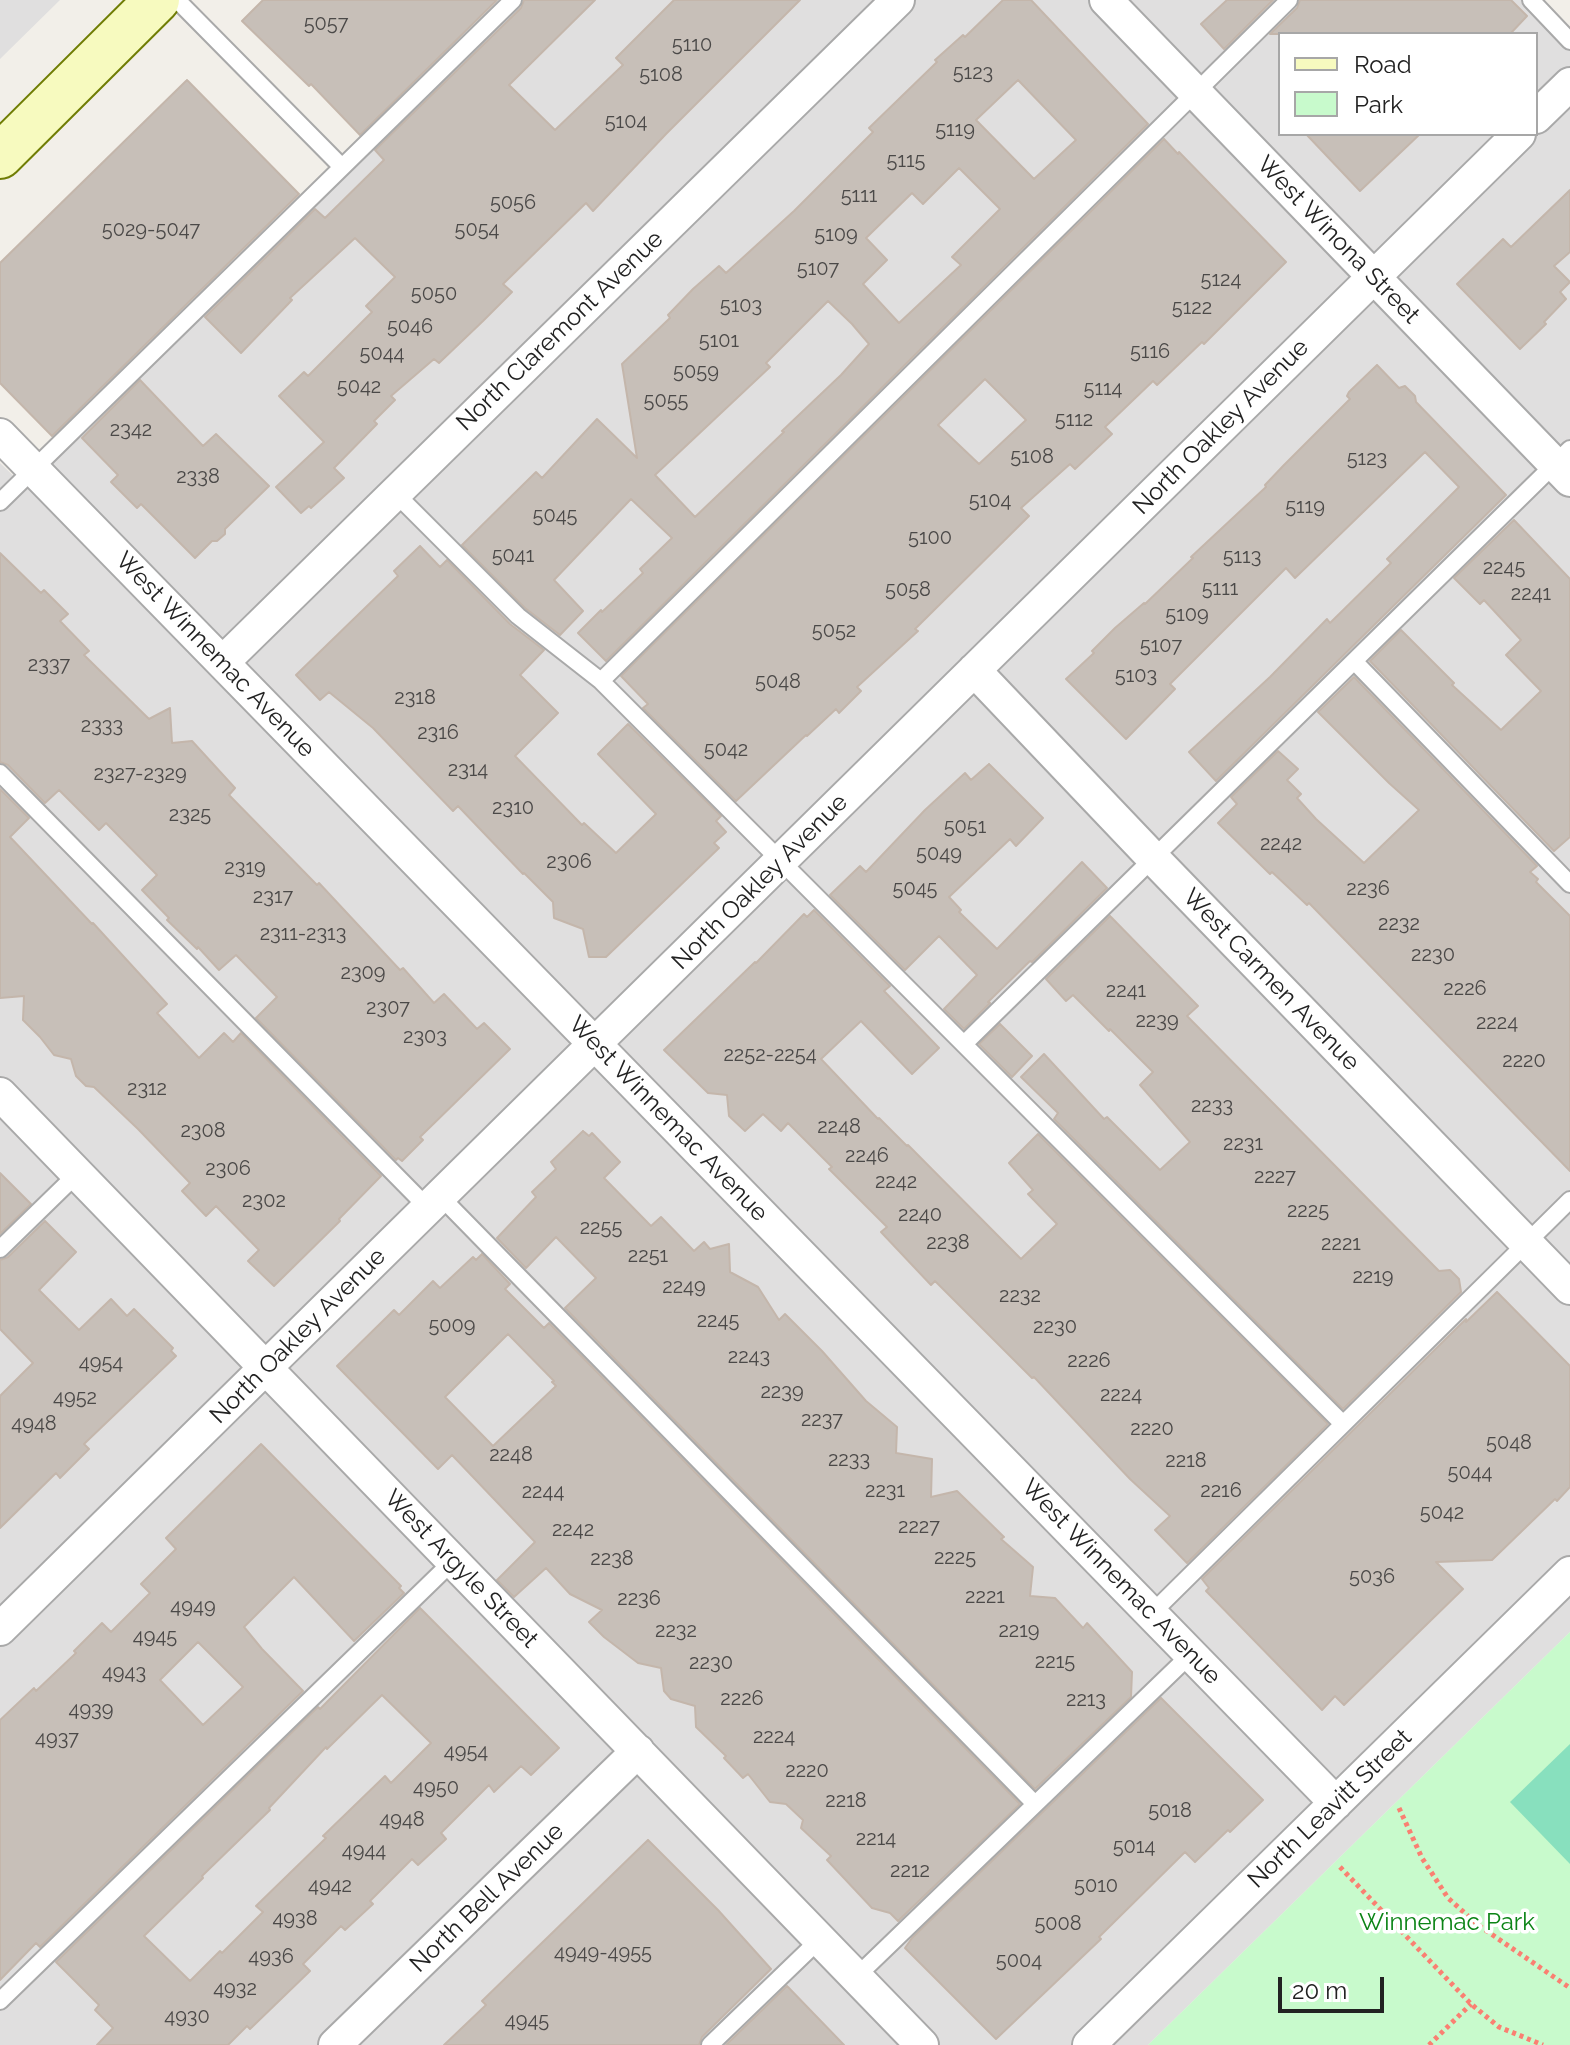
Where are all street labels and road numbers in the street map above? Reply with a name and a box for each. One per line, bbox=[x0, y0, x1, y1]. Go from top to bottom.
street label: West Winona Street bbox=[1251, 150, 1425, 330]
street label: North Claremont Avenue bbox=[451, 225, 669, 437]
street label: North Oakley Avenue bbox=[1127, 333, 1315, 521]
street label: West Winnemac Avenue bbox=[109, 546, 321, 764]
street label: North Oakley Avenue bbox=[666, 788, 854, 976]
street label: West Carmen Avenue bbox=[1177, 883, 1365, 1077]
street label: West Winnemac Avenue bbox=[562, 1010, 774, 1228]
street label: North Oakley Avenue bbox=[204, 1242, 392, 1430]
street label: West Winnemac Avenue bbox=[1015, 1473, 1227, 1691]
street label: West Argyle Street bbox=[378, 1484, 544, 1654]
street label: North Leavitt Street bbox=[1242, 1723, 1418, 1895]
street label: North Bell Avenue bbox=[404, 1817, 570, 1979]

